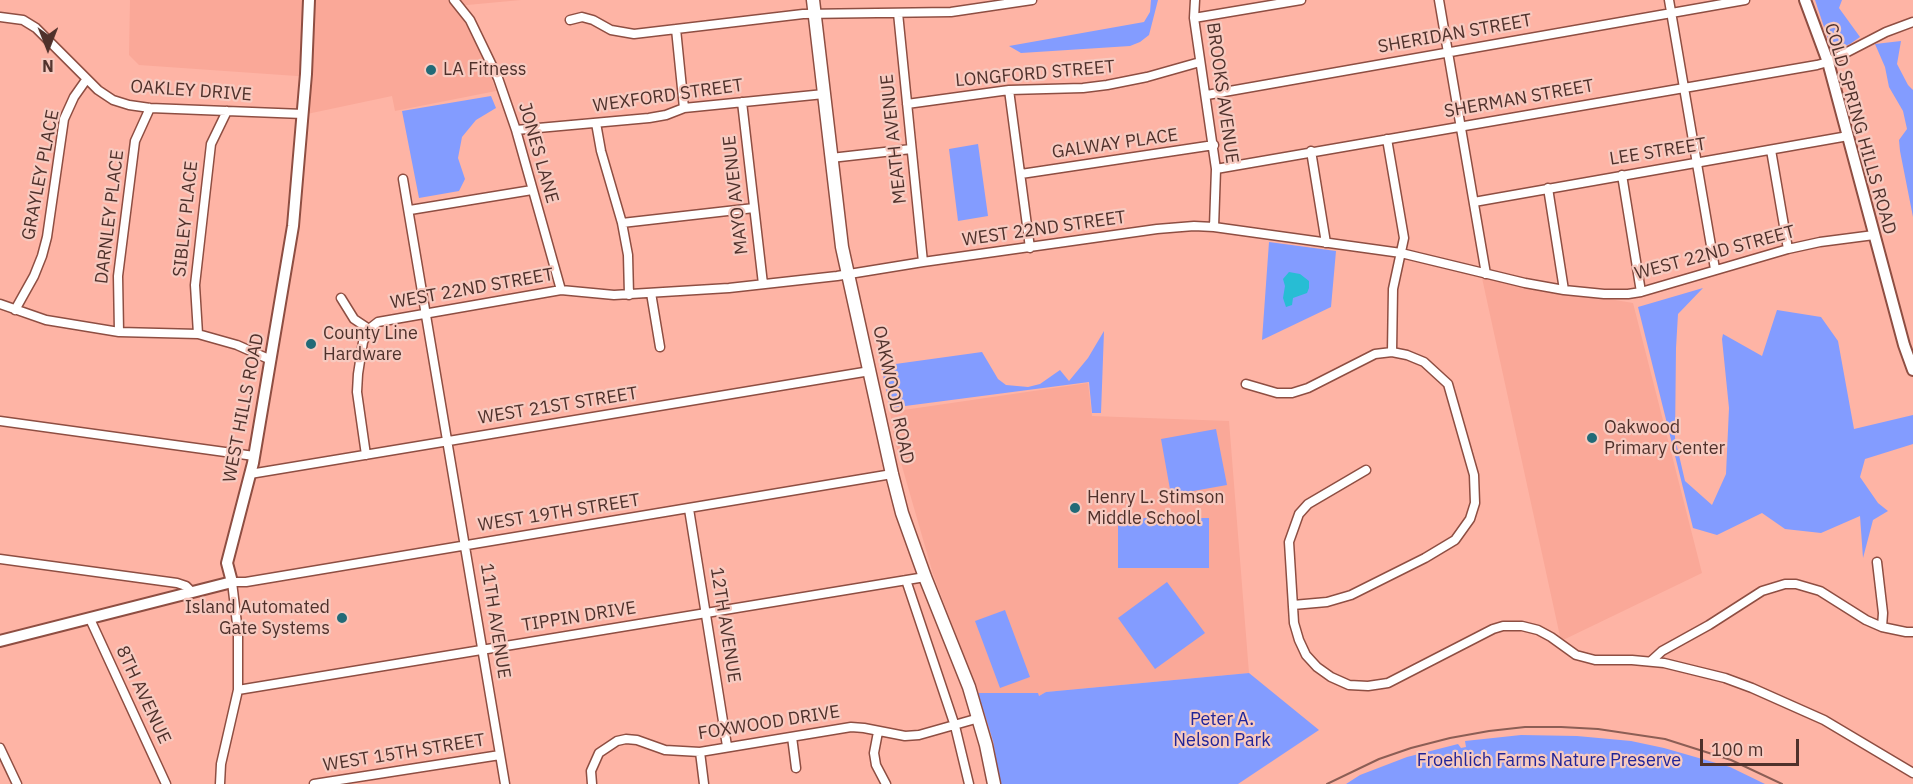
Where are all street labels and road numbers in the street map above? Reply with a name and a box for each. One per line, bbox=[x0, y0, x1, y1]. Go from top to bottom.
street label: SHERIDAN STREET bbox=[1376, 10, 1534, 58]
street label: BROOKS AVENUE bbox=[1201, 21, 1243, 165]
street label: COLD SPRING HILLS ROAD bbox=[1819, 21, 1901, 237]
street label: LONGFORD STREET bbox=[954, 56, 1116, 92]
street label: MEATH AVENUE bbox=[876, 73, 912, 205]
street label: WEXFORD STREET bbox=[592, 75, 744, 117]
street label: SHERMAN STREET bbox=[1442, 75, 1596, 123]
street label: OAKLEY DRIVE bbox=[130, 76, 252, 106]
street label: JONES LANE bbox=[513, 100, 563, 206]
street label: GRAYLEY PLACE bbox=[18, 108, 64, 242]
street label: GALWAY PLACE bbox=[1050, 124, 1180, 164]
street label: MAYO AVENUE bbox=[719, 134, 753, 256]
street label: LEE STREET bbox=[1608, 134, 1708, 170]
street label: DARNLEY PLACE bbox=[91, 149, 129, 285]
street label: SIBLEY PLACE bbox=[169, 160, 203, 278]
street label: WEST 22ND STREET bbox=[961, 207, 1127, 251]
street label: WEST 22ND STREET bbox=[1632, 221, 1798, 285]
street label: WEST 22ND STREET bbox=[389, 264, 555, 314]
street label: OAKWOOD ROAD bbox=[868, 324, 918, 466]
street label: WEST HILLS ROAD bbox=[219, 332, 269, 484]
street label: WEST 21ST STREET bbox=[477, 383, 639, 429]
street label: WEST 19TH STREET bbox=[477, 490, 641, 536]
street label: 11TH AVENUE bbox=[475, 562, 515, 680]
street label: 12TH AVENUE bbox=[705, 566, 745, 684]
street label: TIPPIN DRIVE bbox=[520, 597, 638, 637]
street label: 8TH AVENUE bbox=[111, 643, 175, 747]
street label: FOXWOOD DRIVE bbox=[697, 701, 841, 745]
street label: WEST 15TH STREET bbox=[322, 730, 486, 776]

